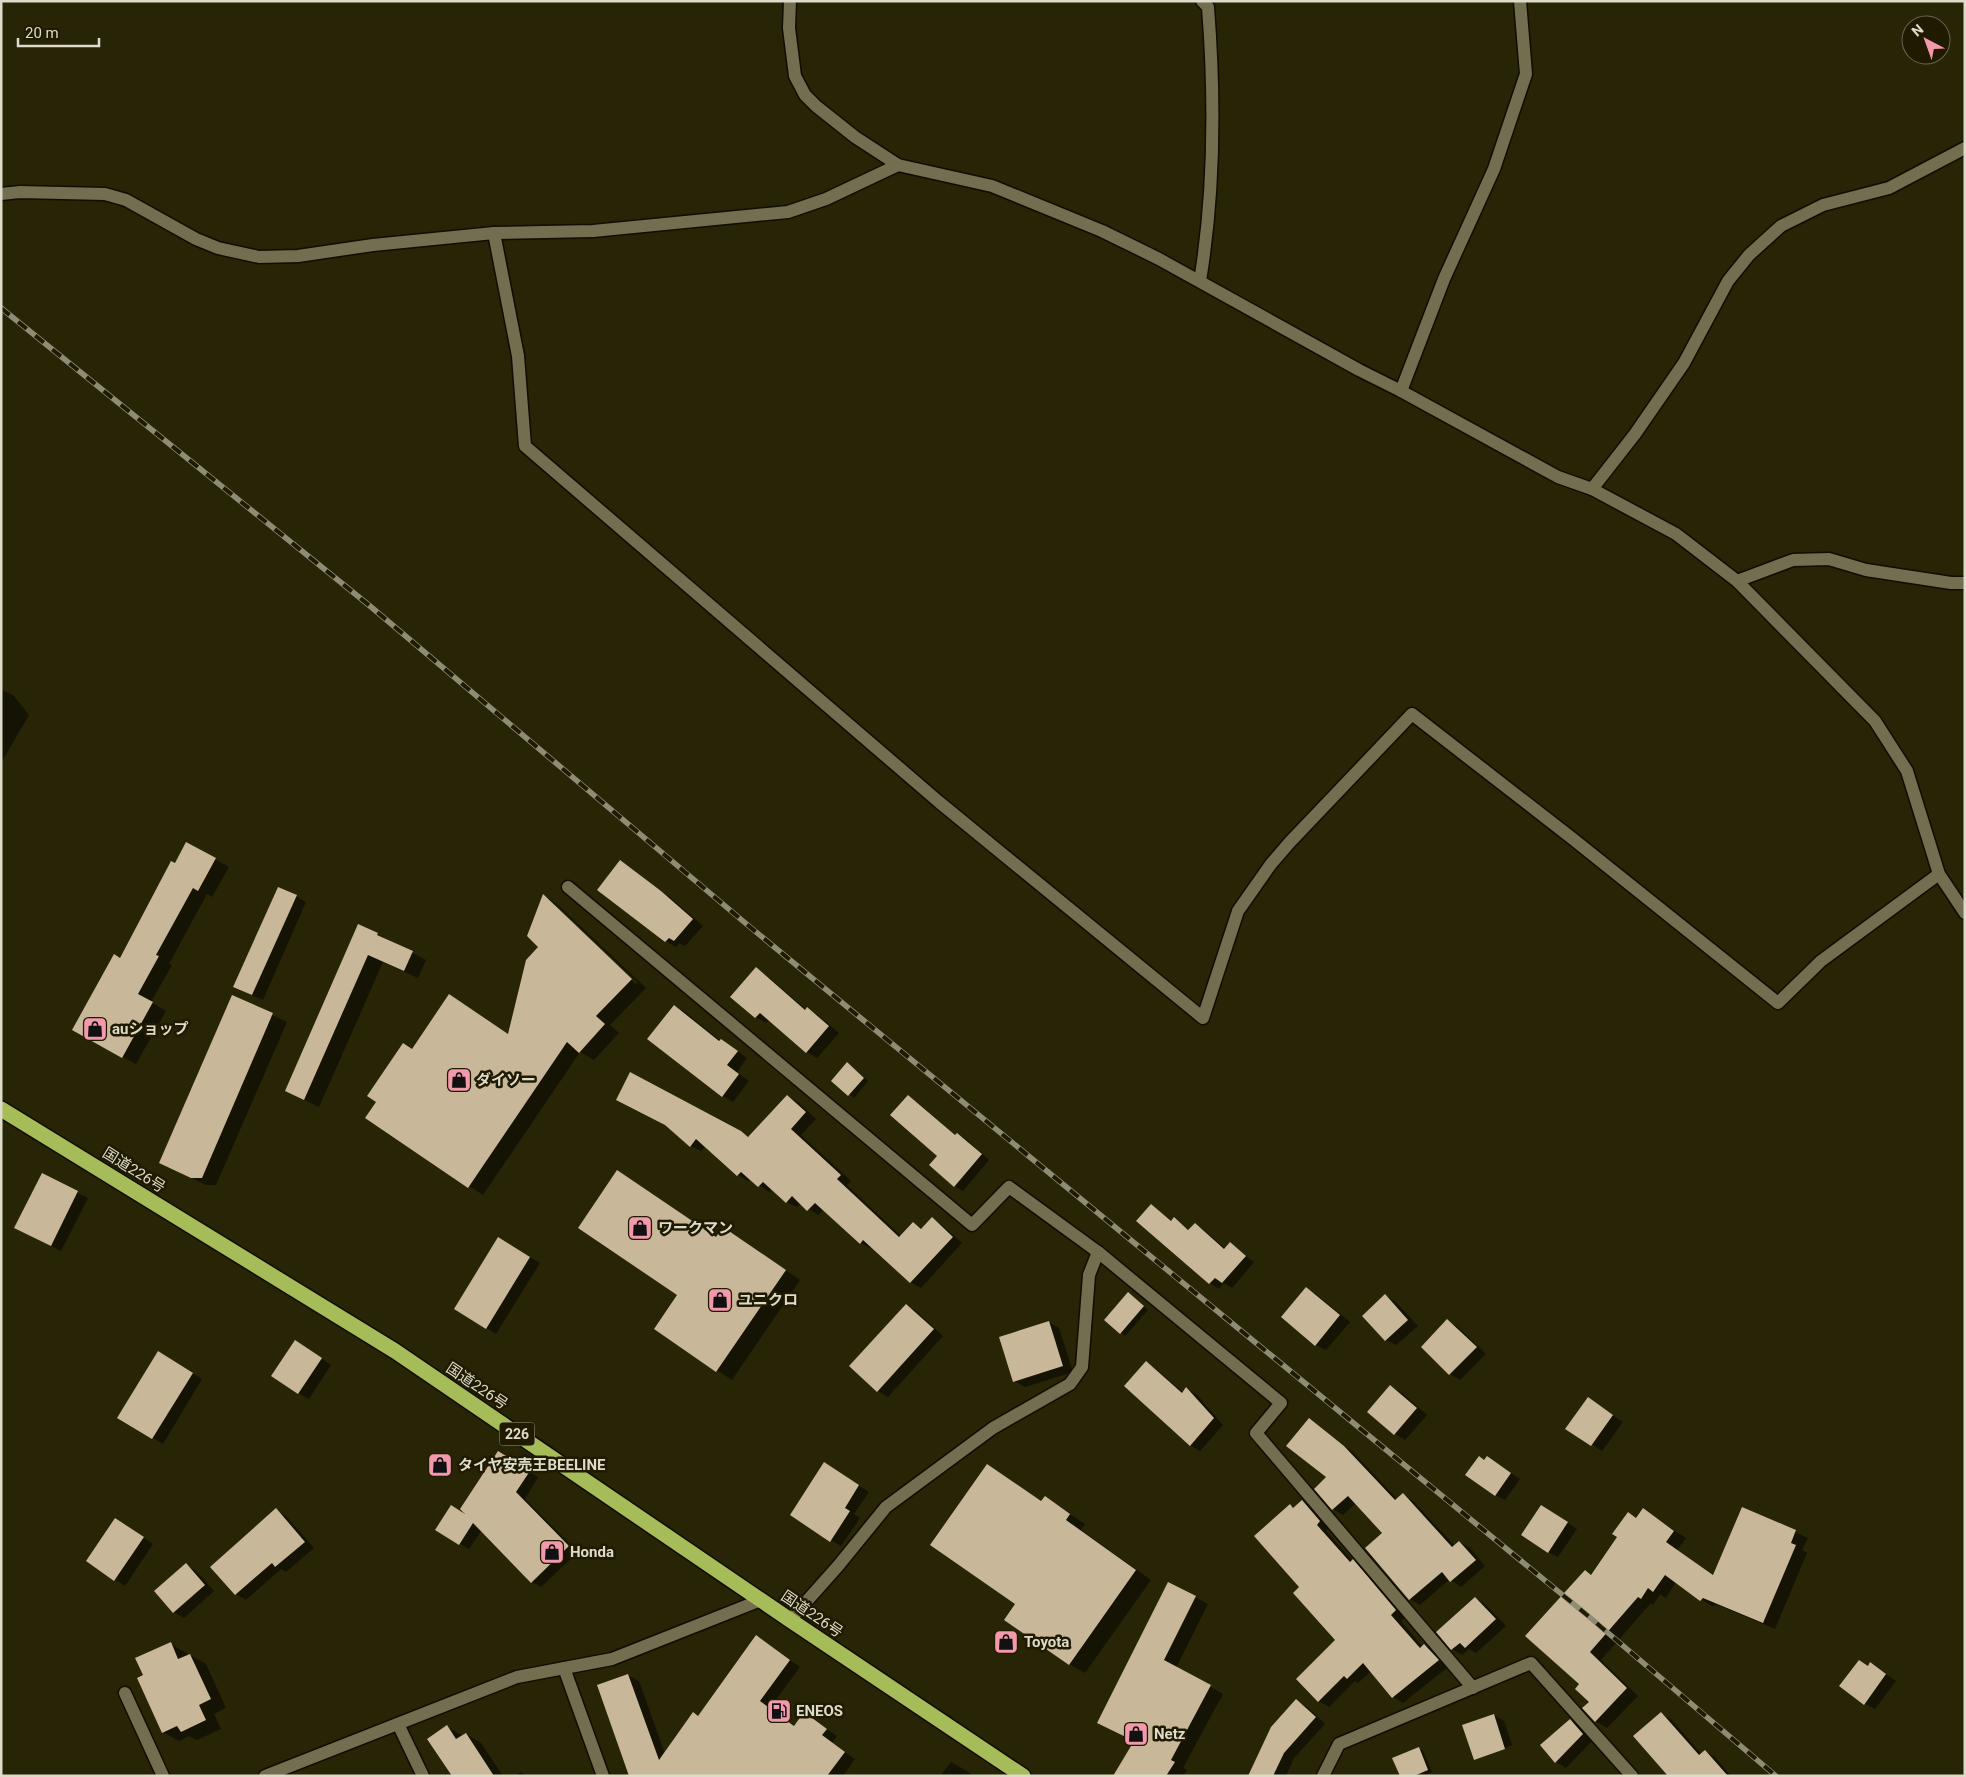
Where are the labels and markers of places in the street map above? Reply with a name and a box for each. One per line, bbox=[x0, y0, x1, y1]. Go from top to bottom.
shop icon: auショップ bbox=[82, 1016, 108, 1042]
place label: auショップ bbox=[112, 1020, 188, 1038]
shop icon: ダイソー bbox=[446, 1067, 472, 1093]
place label: ダイソー bbox=[476, 1071, 536, 1089]
shop icon: ワークマン bbox=[627, 1215, 653, 1241]
place label: ワークマン bbox=[658, 1219, 733, 1237]
shop icon: ユニクロ bbox=[707, 1287, 733, 1313]
place label: ユニクロ bbox=[738, 1291, 798, 1309]
shop icon: タイヤ安売王BEELINE bbox=[427, 1452, 453, 1478]
place label: タイヤ安売王BEELINE bbox=[458, 1456, 606, 1474]
shop icon: Honda bbox=[539, 1539, 565, 1565]
place label: Honda bbox=[570, 1543, 614, 1561]
shop icon: Toyota bbox=[993, 1629, 1019, 1655]
place label: Toyota bbox=[1024, 1633, 1069, 1651]
fuel station icon: ENEOS bbox=[766, 1698, 792, 1724]
place label: ENEOS bbox=[796, 1702, 843, 1720]
shop icon: Netz bbox=[1123, 1721, 1149, 1747]
place label: Netz bbox=[1154, 1725, 1186, 1743]

